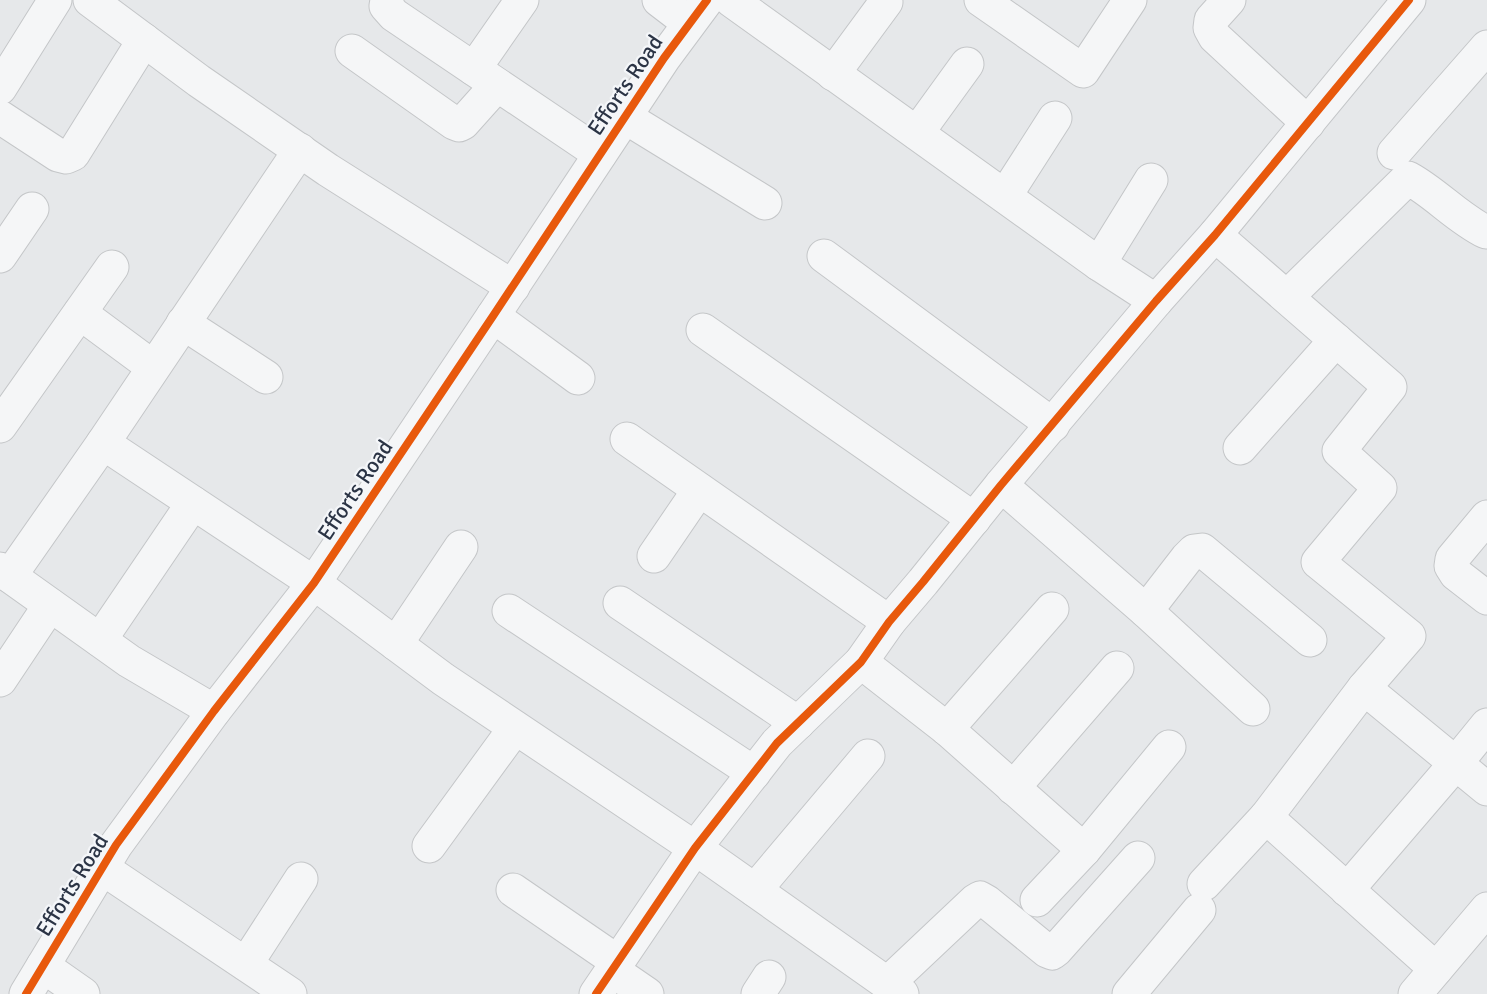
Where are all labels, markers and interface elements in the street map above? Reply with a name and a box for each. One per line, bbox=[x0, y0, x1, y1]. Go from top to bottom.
street label: Efforts Road bbox=[582, 30, 668, 140]
street label: Efforts Road bbox=[312, 435, 398, 545]
street label: Efforts Road bbox=[30, 829, 114, 941]

